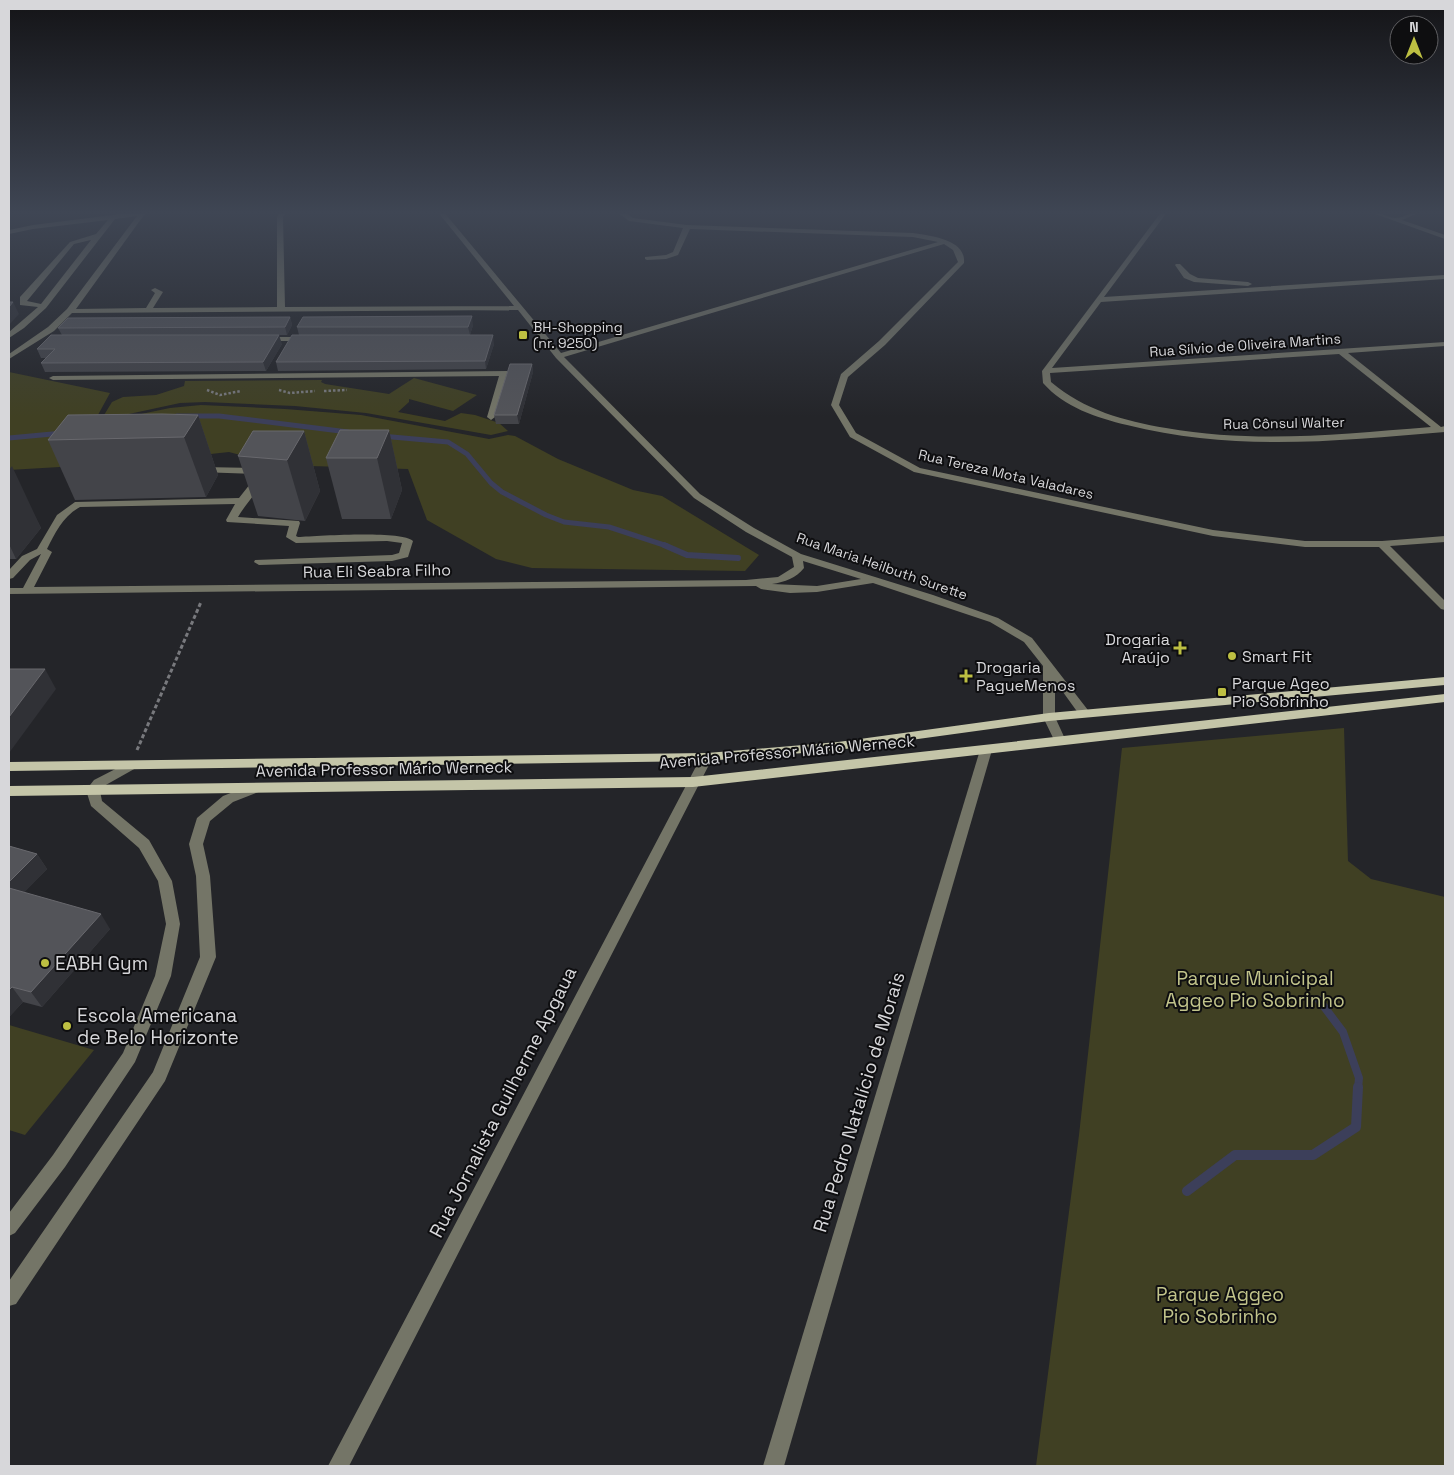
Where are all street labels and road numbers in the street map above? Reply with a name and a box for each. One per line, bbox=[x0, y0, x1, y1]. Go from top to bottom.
street label: Rua Sílvio de Oliveira Martins bbox=[1149, 329, 1341, 361]
street label: Rua Cônsul Walter bbox=[1223, 413, 1345, 433]
street label: Rua Tereza Mota Valadares bbox=[917, 445, 1095, 503]
street label: Rua Maria Heilbuth Surette bbox=[794, 528, 970, 604]
street label: Rua Eli Seabra Filho bbox=[303, 559, 451, 583]
street label: Avenida Professor Mário Werneck bbox=[658, 730, 916, 774]
street label: Avenida Professor Mário Werneck bbox=[256, 756, 513, 782]
street label: Rua Jornalista Guilherme Apgaua bbox=[424, 962, 582, 1242]
street label: Rua Pedro Natalício de Morais bbox=[807, 969, 911, 1235]

